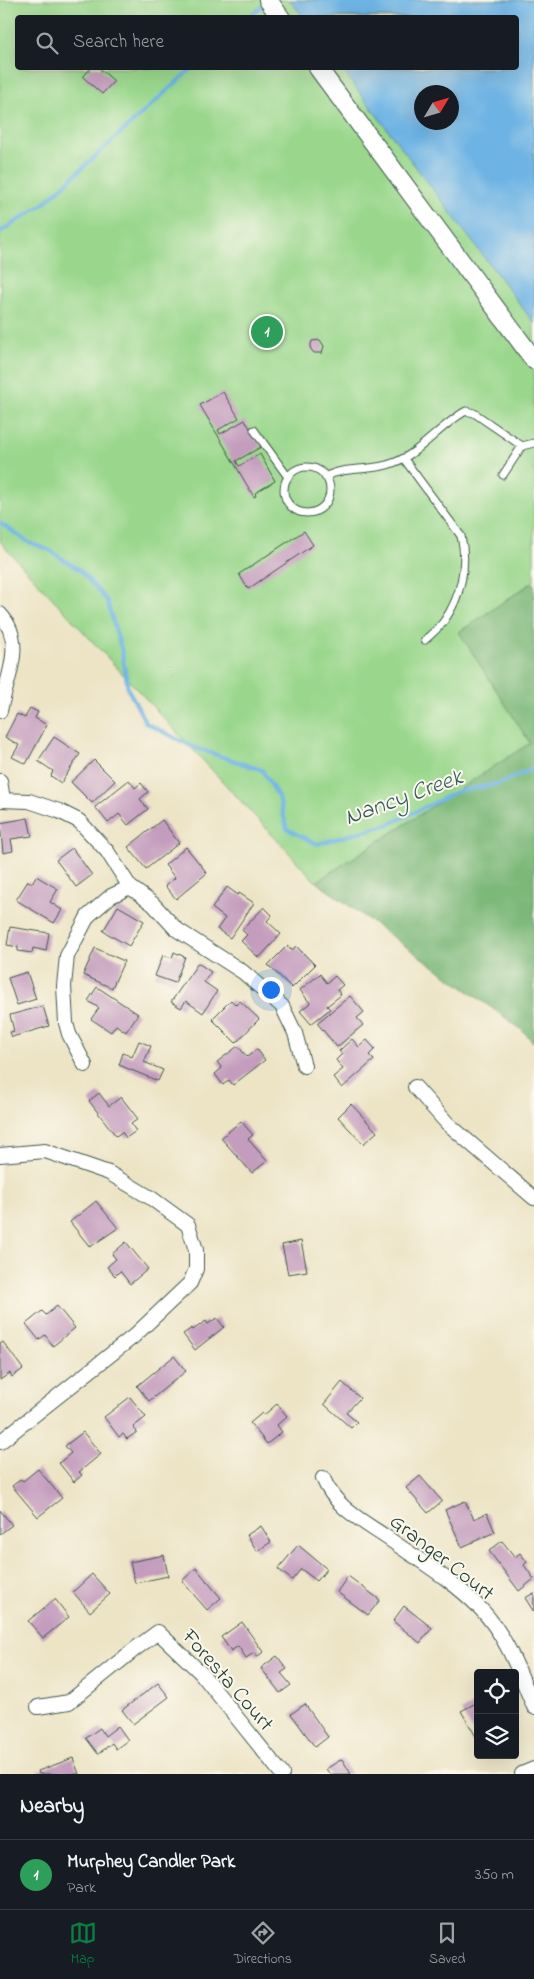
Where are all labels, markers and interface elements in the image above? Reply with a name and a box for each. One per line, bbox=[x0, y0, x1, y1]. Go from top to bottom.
search box bbox=[15, 15, 519, 70]
icon: search bbox=[33, 29, 61, 57]
text: Search here bbox=[73, 29, 164, 56]
north arrow bbox=[414, 85, 459, 130]
pin: 1 bbox=[251, 313, 283, 351]
water label: Nancy Creek bbox=[340, 760, 469, 836]
your location bbox=[258, 977, 284, 1003]
street label: Granger Court bbox=[381, 1507, 501, 1611]
street label: Foresta Court bbox=[172, 1622, 281, 1740]
map controls bbox=[474, 1669, 519, 1759]
button: locate bbox=[474, 1669, 519, 1714]
button: layers bbox=[474, 1714, 519, 1759]
text: Nearby bbox=[20, 1792, 84, 1822]
text: Murphey Candler Park bbox=[67, 1849, 235, 1876]
text: 1 bbox=[33, 1863, 39, 1887]
text: 350 m bbox=[475, 1863, 514, 1887]
text: Park bbox=[67, 1876, 96, 1900]
tab: Map bbox=[69, 1919, 97, 1970]
tab: Directions bbox=[234, 1919, 292, 1970]
tab: Saved bbox=[429, 1919, 465, 1970]

